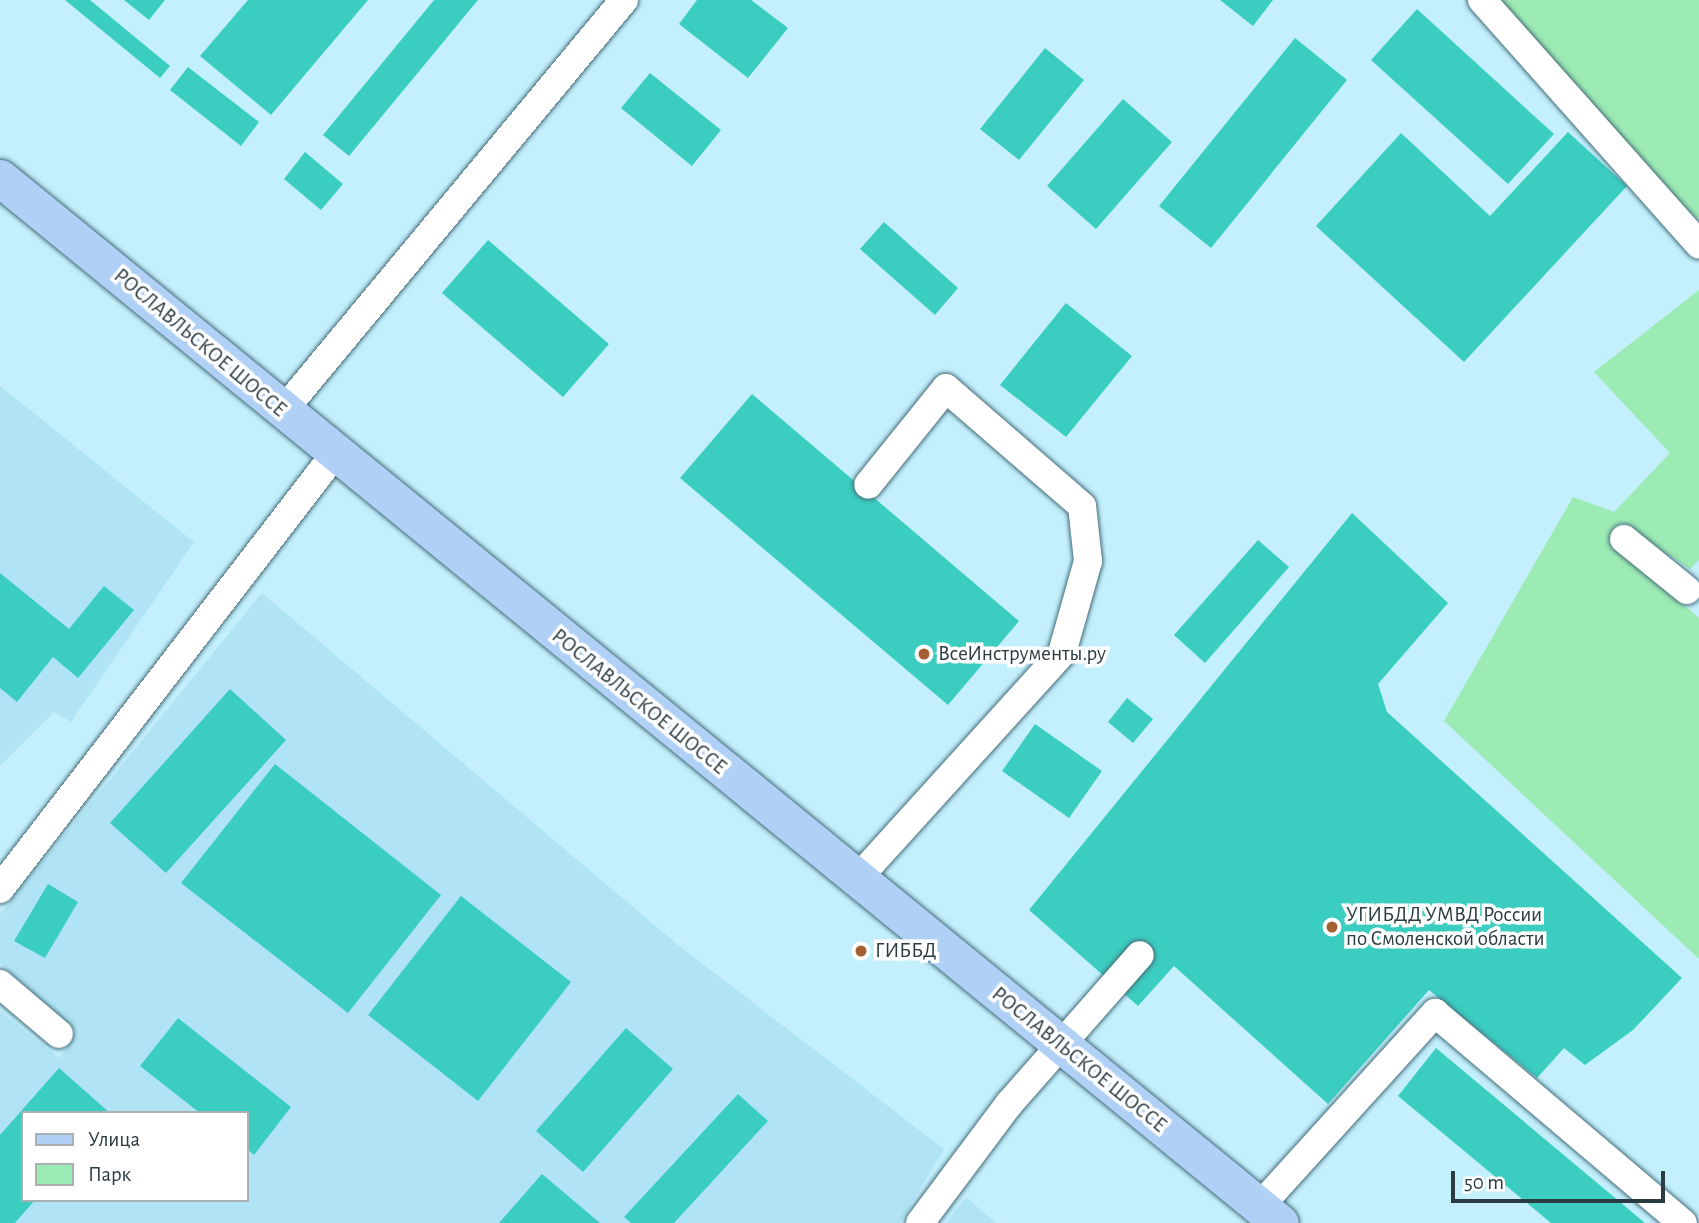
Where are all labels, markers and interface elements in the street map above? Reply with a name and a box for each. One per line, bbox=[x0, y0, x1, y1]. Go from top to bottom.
street label: РОСЛАВЛЬСКОЕ ШОССЕ bbox=[108, 263, 292, 423]
street label: РОСЛАВЛЬСКОЕ ШОССЕ bbox=[546, 624, 732, 780]
place label: ВсеИнструменты.ру bbox=[938, 641, 1106, 667]
marker: ВсеИнструменты.ру bbox=[916, 646, 932, 662]
place label: УГИБДД УМВД России по Смоленской области bbox=[1346, 902, 1545, 952]
marker: УГИБДД УМВД России по Смоленской области bbox=[1324, 919, 1340, 935]
place label: ГИББД bbox=[875, 938, 937, 964]
marker: ГИББД bbox=[853, 943, 869, 959]
street label: РОСЛАВЛЬСКОЕ ШОССЕ bbox=[986, 982, 1172, 1138]
legend bbox=[21, 1111, 248, 1202]
text: Улица bbox=[88, 1129, 140, 1150]
scale bar bbox=[1454, 1156, 1668, 1200]
text: Парк bbox=[88, 1164, 131, 1185]
text: 50 m bbox=[1464, 1172, 1504, 1193]

